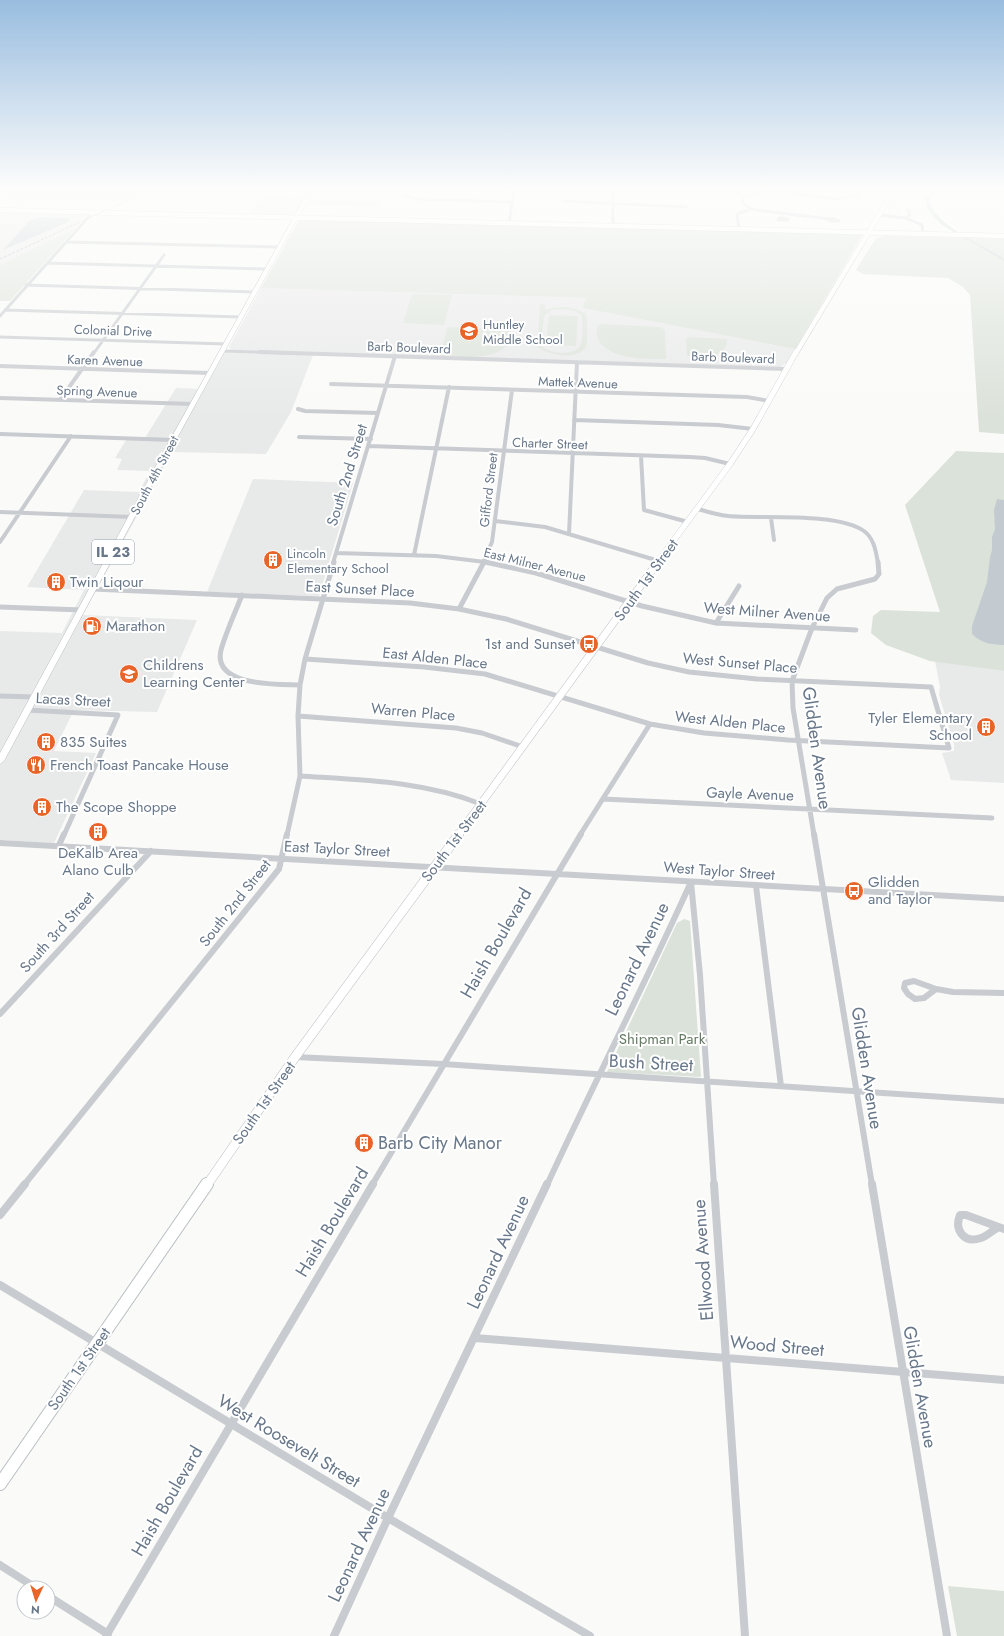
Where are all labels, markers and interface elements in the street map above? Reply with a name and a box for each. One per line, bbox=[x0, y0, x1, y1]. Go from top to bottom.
place label: Huntley Middle School bbox=[483, 315, 563, 349]
street label: Colonial Drive bbox=[74, 320, 153, 341]
school or university icon: Huntley Middle School bbox=[458, 320, 480, 342]
street label: Barb Boulevard bbox=[367, 337, 451, 358]
street label: Barb Boulevard bbox=[691, 347, 775, 368]
street label: Karen Avenue bbox=[67, 350, 143, 371]
street label: Mattek Avenue bbox=[538, 372, 619, 393]
street label: Spring Avenue bbox=[56, 381, 138, 402]
street label: South 2nd Street bbox=[321, 421, 373, 529]
street label: South 4th Street bbox=[126, 431, 184, 518]
street label: Charter Street bbox=[512, 433, 589, 454]
street label: Gifford Street bbox=[475, 451, 503, 528]
street label: South 1st Street bbox=[609, 534, 684, 626]
road number: IL 23 bbox=[92, 540, 134, 564]
street label: East Milner Avenue bbox=[482, 543, 588, 586]
place label: Lincoln Elementary School bbox=[287, 544, 389, 578]
building icon: Lincoln Elementary School bbox=[262, 549, 284, 571]
building icon: Twin Liqour bbox=[45, 571, 67, 593]
place label: Twin Liqour bbox=[70, 571, 144, 593]
street label: East Sunset Place bbox=[305, 575, 415, 603]
street label: West Milner Avenue bbox=[703, 597, 831, 627]
fuel station icon: Marathon bbox=[81, 615, 103, 637]
place label: Marathon bbox=[106, 615, 165, 637]
place label: 1st and Sunset bbox=[485, 633, 575, 655]
bus stop icon: 1st and Sunset bbox=[578, 633, 600, 655]
street label: East Alden Place bbox=[381, 642, 489, 674]
street label: West Sunset Place bbox=[682, 647, 799, 679]
place label: Childrens Learning Center bbox=[143, 654, 246, 693]
school or university icon: Childrens Learning Center bbox=[118, 663, 140, 685]
street label: Glidden Avenue bbox=[796, 685, 838, 811]
street label: Lacas Street bbox=[35, 687, 111, 713]
street label: Warren Place bbox=[370, 697, 456, 727]
street label: West Alden Place bbox=[673, 705, 787, 739]
place label: Tyler Elementary School bbox=[868, 707, 972, 746]
building icon: Tyler Elementary School bbox=[975, 716, 997, 738]
building icon: 835 Suites bbox=[35, 731, 57, 753]
place label: 835 Suites bbox=[60, 731, 127, 753]
restaurant icon: French Toast Pancake House bbox=[25, 754, 47, 776]
place label: French Toast Pancake House bbox=[50, 754, 229, 776]
street label: Gayle Avenue bbox=[706, 781, 795, 807]
street label: South 1st Street bbox=[416, 795, 492, 886]
building icon: The Scope Shoppe bbox=[31, 796, 53, 818]
place label: The Scope Shoppe bbox=[56, 796, 177, 818]
building icon: DeKalb Area Alano Culb bbox=[87, 821, 109, 843]
street label: East Taylor Street bbox=[284, 835, 391, 863]
place label: DeKalb Area Alano Culb bbox=[58, 842, 138, 881]
street label: South 2nd Street bbox=[194, 854, 276, 951]
street label: West Taylor Street bbox=[662, 856, 776, 886]
place label: Glidden and Taylor bbox=[868, 871, 933, 910]
bus stop icon: Glidden and Taylor bbox=[843, 880, 865, 902]
street label: Haish Boulevard bbox=[454, 883, 538, 1003]
street label: South 3rd Street bbox=[15, 886, 100, 977]
street label: Leonard Avenue bbox=[598, 898, 676, 1020]
street label: Glidden Avenue bbox=[845, 1005, 889, 1131]
park label: Shipman Park bbox=[619, 1028, 706, 1050]
street label: Bush Street bbox=[608, 1048, 695, 1078]
street label: South 1st Street bbox=[227, 1057, 301, 1149]
place label: Barb City Manor bbox=[378, 1130, 503, 1156]
building icon: Barb City Manor bbox=[353, 1132, 375, 1154]
street label: Haish Boulevard bbox=[289, 1162, 375, 1282]
street label: Leonard Avenue bbox=[460, 1191, 536, 1313]
street label: Ellwood Avenue bbox=[686, 1198, 720, 1322]
street label: South 1st Street bbox=[42, 1323, 116, 1415]
street label: Glidden Avenue bbox=[896, 1324, 944, 1450]
street label: Wood Street bbox=[729, 1329, 826, 1363]
street label: West Roosevelt Street bbox=[213, 1388, 366, 1494]
street label: Haish Boulevard bbox=[125, 1441, 209, 1561]
street label: Leonard Avenue bbox=[321, 1484, 397, 1606]
north arrow bbox=[16, 1580, 56, 1620]
text: N bbox=[30, 1602, 40, 1618]

